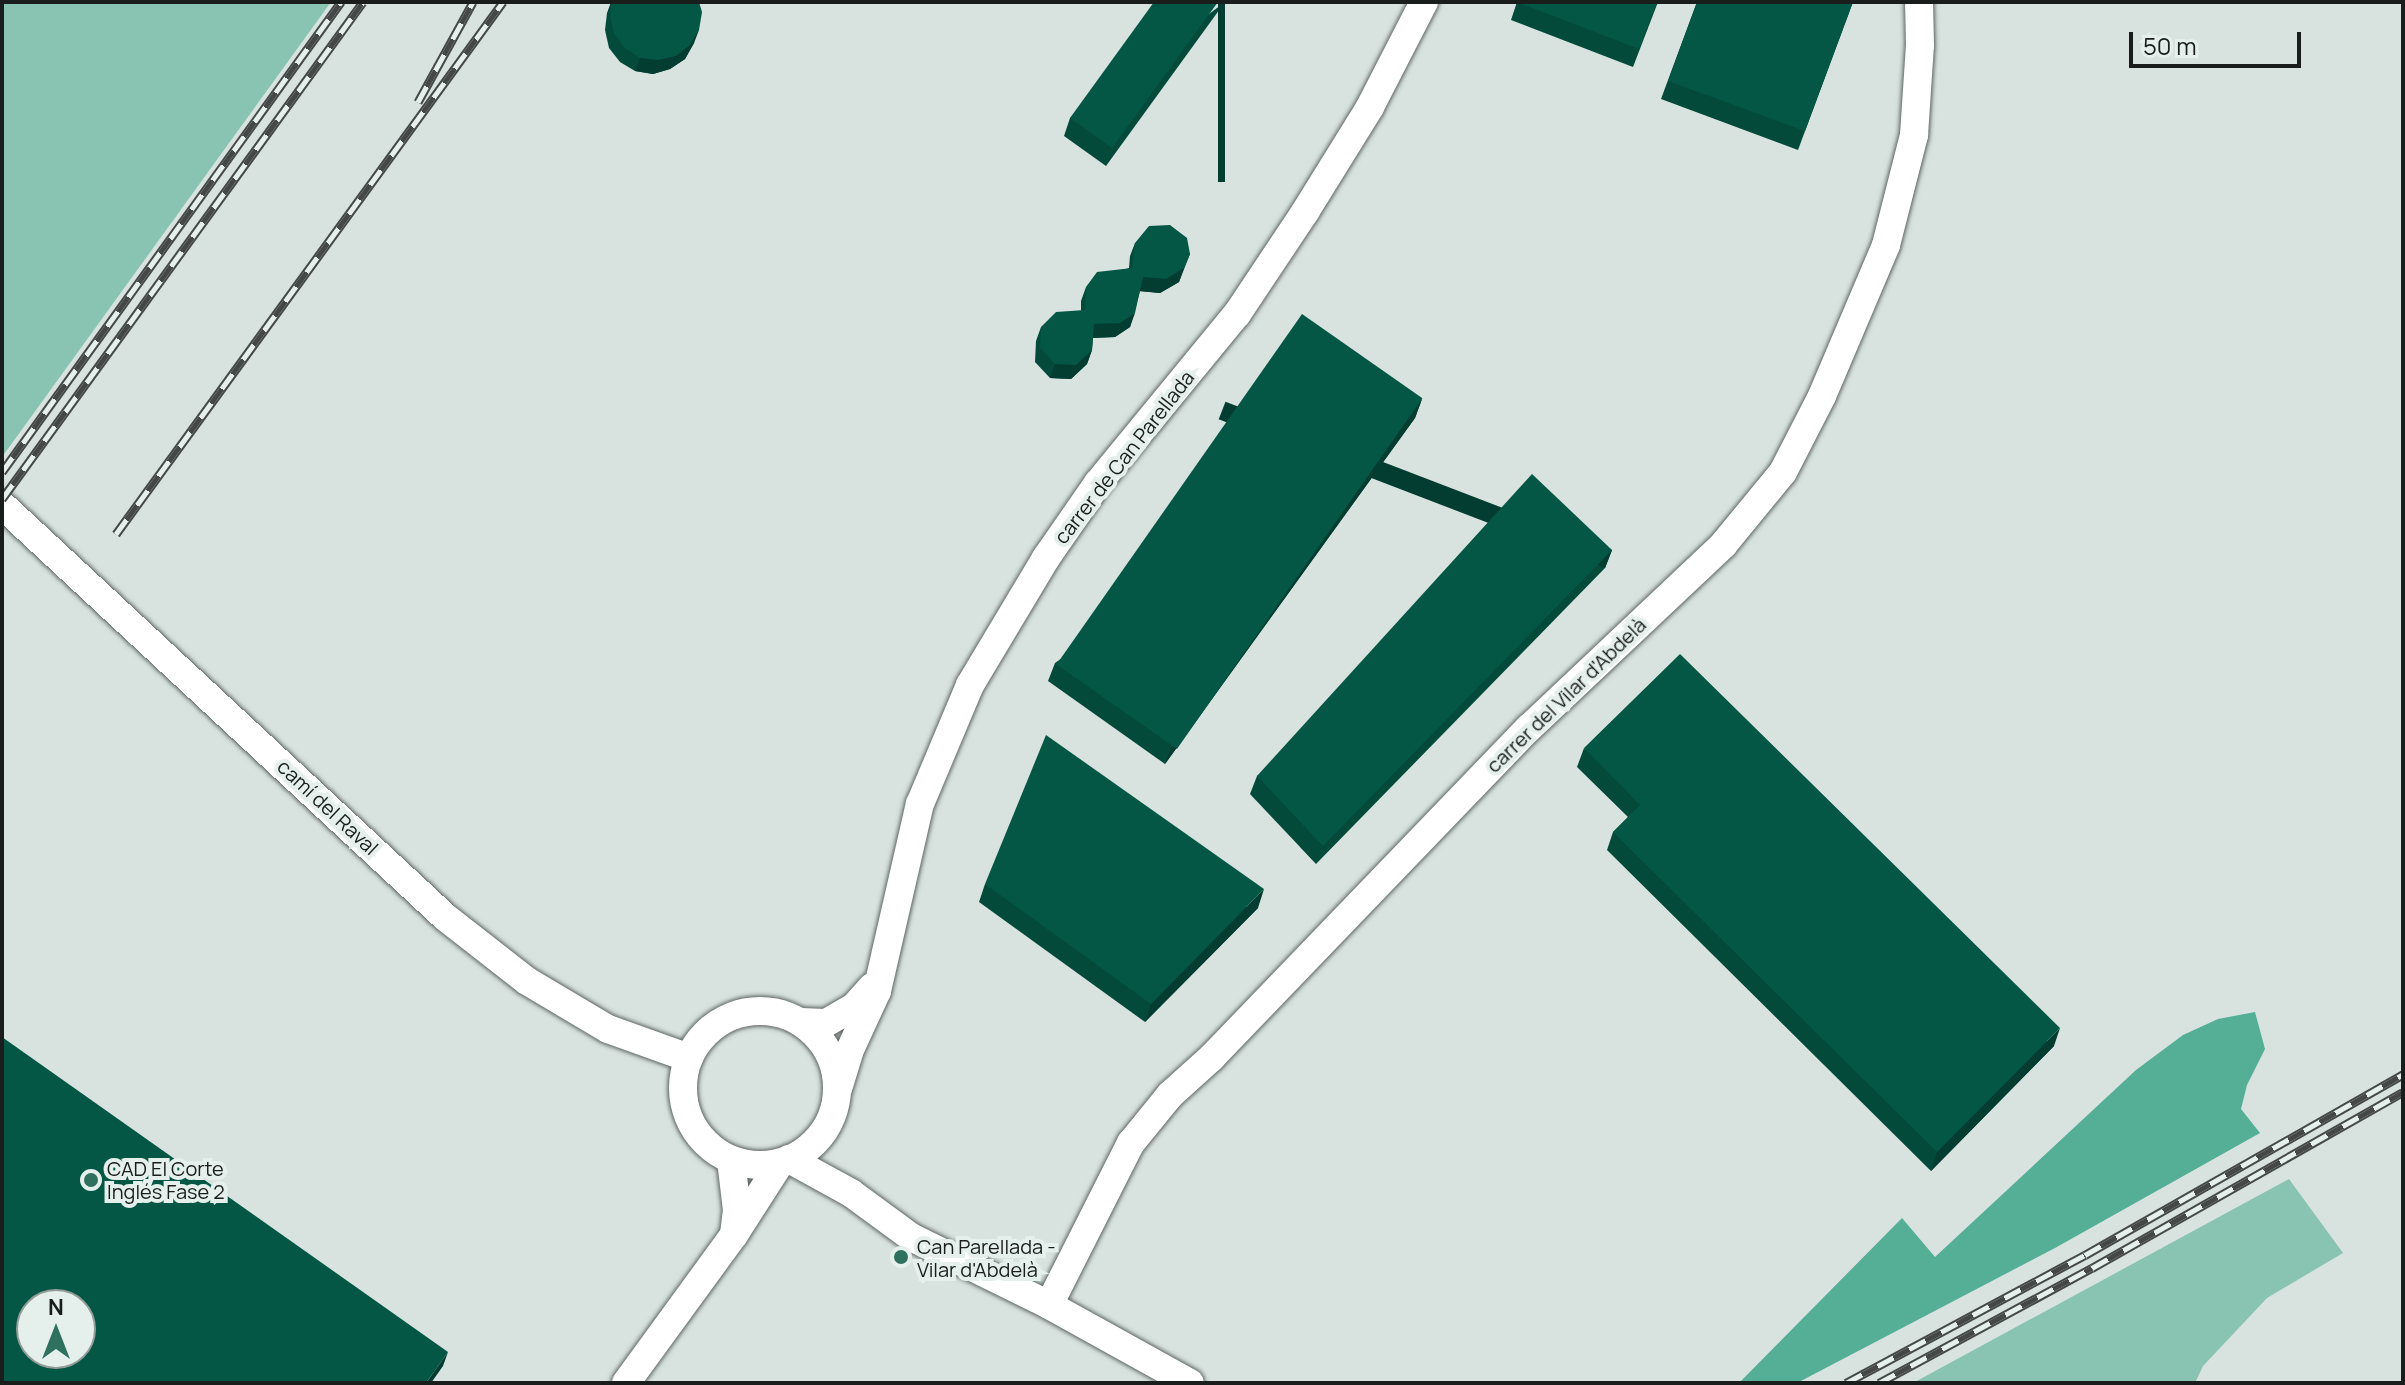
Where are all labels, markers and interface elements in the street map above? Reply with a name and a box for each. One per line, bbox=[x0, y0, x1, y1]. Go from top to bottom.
scale bar bbox=[2133, 16, 2305, 66]
text: 50 m bbox=[2143, 29, 2197, 62]
street label: carrer de Can Parellada bbox=[1049, 366, 1199, 548]
street label: carrer del Vilar d'Abdelà bbox=[1481, 613, 1651, 777]
street label: camí del Raval bbox=[273, 754, 383, 860]
place label: CAD El Corte Inglés Fase 2 bbox=[107, 1156, 225, 1203]
marker: CAD El Corte Inglés Fase 2 bbox=[82, 1171, 100, 1189]
place label: Can Parellada - Vilar d'Abdelà bbox=[917, 1234, 1056, 1281]
marker: Can Parellada - Vilar d'Abdelà bbox=[892, 1248, 910, 1266]
north arrow bbox=[16, 1289, 96, 1369]
text: N bbox=[48, 1292, 64, 1322]

